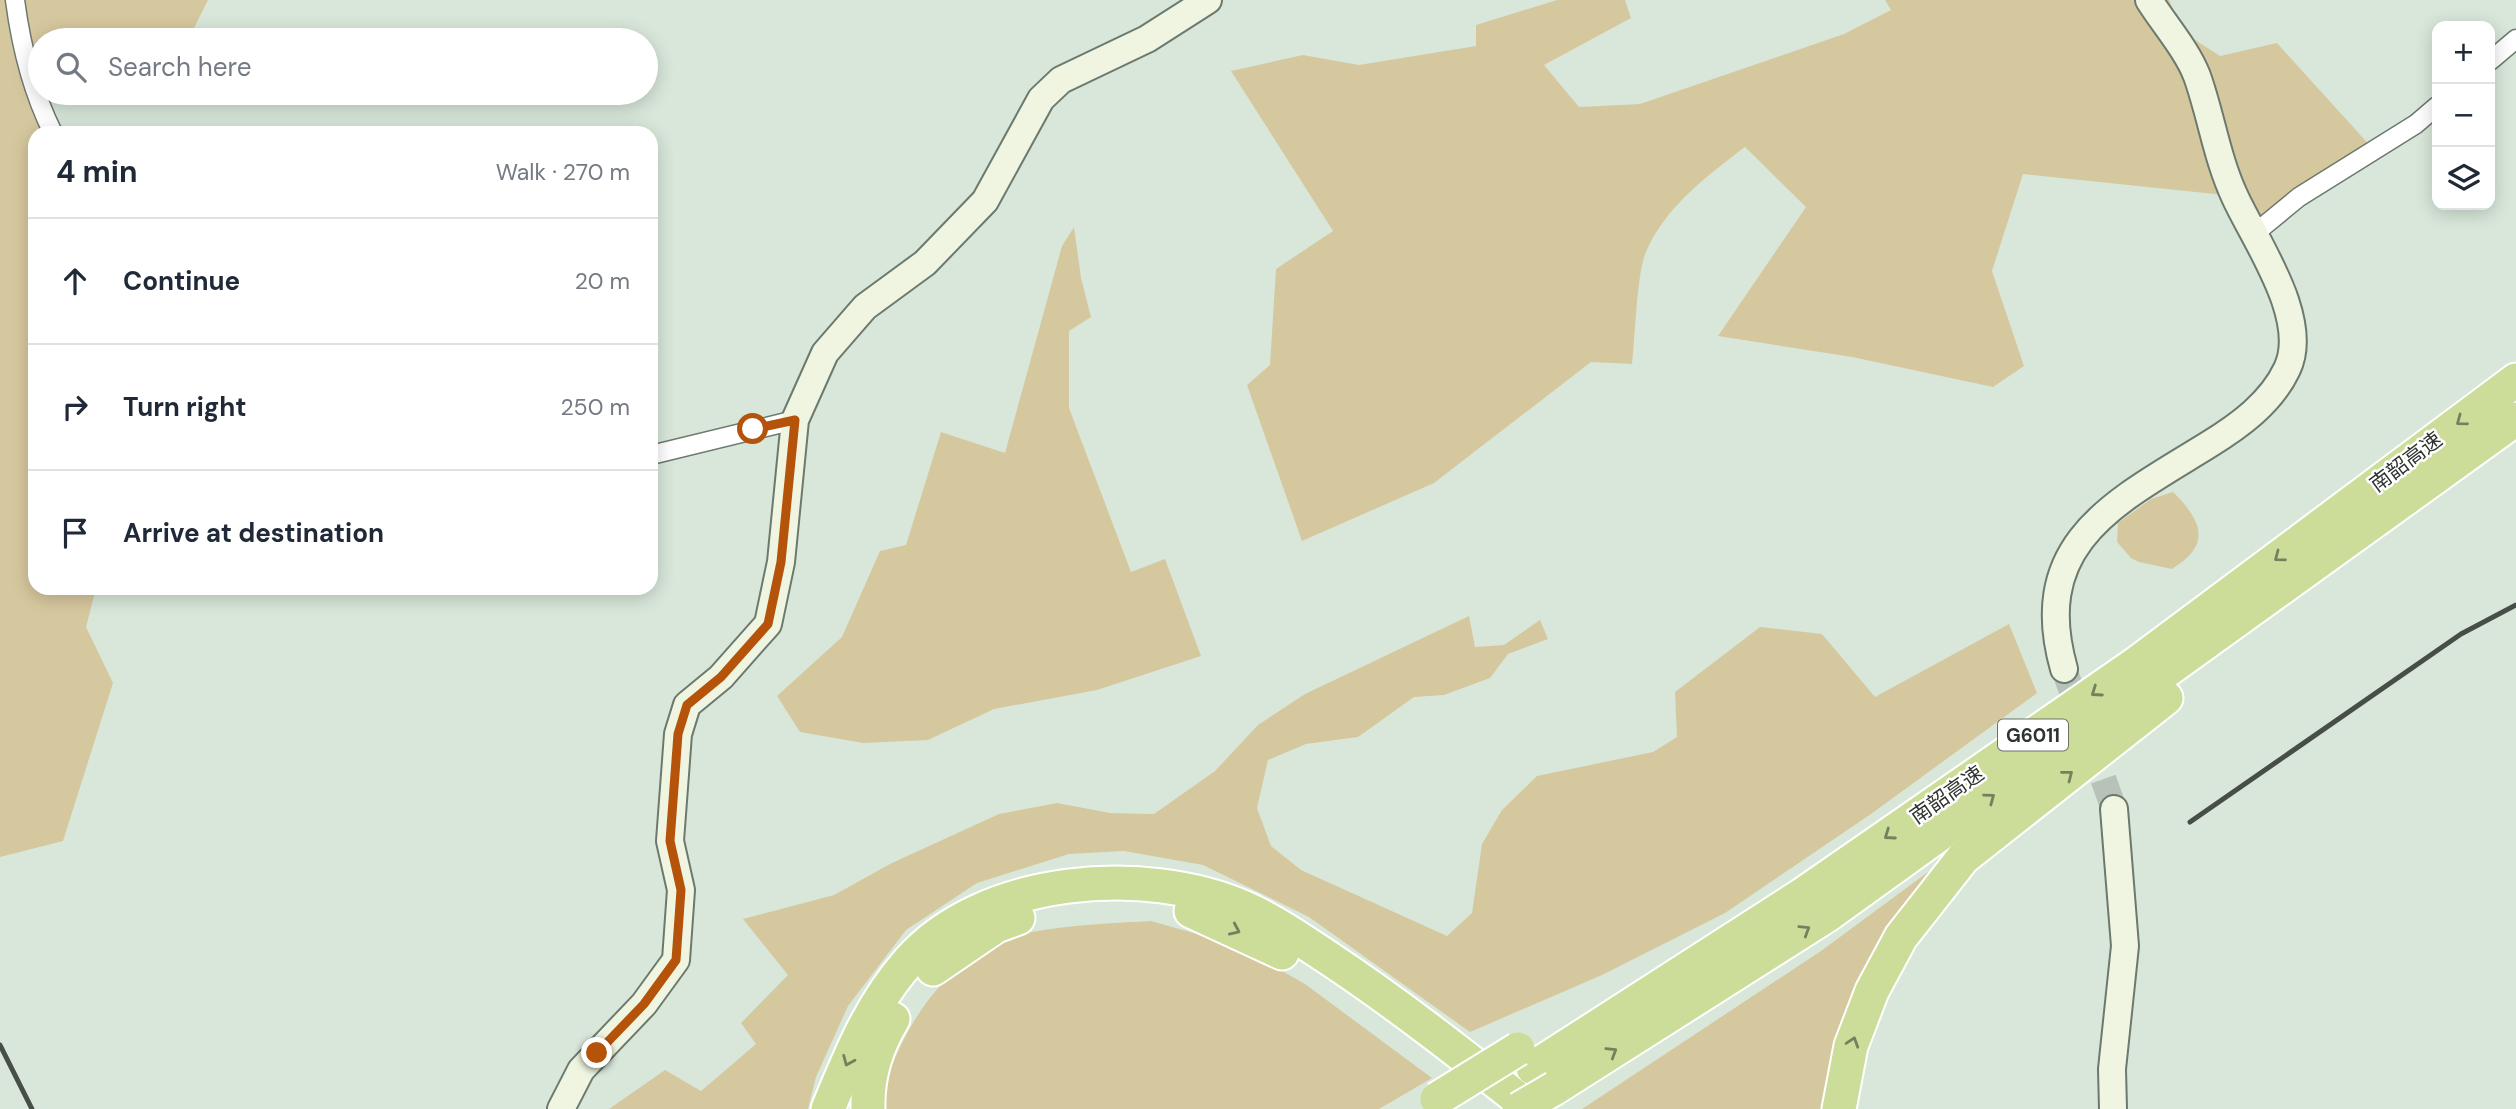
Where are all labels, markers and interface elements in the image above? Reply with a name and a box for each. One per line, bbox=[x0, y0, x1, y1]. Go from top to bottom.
map controls bbox=[2432, 21, 2495, 210]
button: + bbox=[2432, 21, 2495, 84]
search box bbox=[28, 28, 658, 105]
icon: search bbox=[52, 48, 90, 86]
text: Search here bbox=[108, 50, 251, 84]
button: − bbox=[2432, 84, 2495, 147]
button: layers bbox=[2432, 147, 2495, 210]
text: 4 min bbox=[56, 152, 138, 191]
text: Walk · 270 m bbox=[496, 157, 630, 187]
icon: ahead bbox=[56, 262, 94, 300]
text: Continue bbox=[123, 264, 240, 298]
text: 20 m bbox=[575, 266, 630, 296]
icon: right bbox=[56, 388, 94, 426]
text: Turn right bbox=[123, 390, 247, 424]
text: 250 m bbox=[560, 392, 630, 422]
one-way arrow bbox=[2457, 412, 2469, 425]
route start bbox=[737, 413, 768, 444]
street label: 南韶高速 bbox=[2364, 426, 2448, 498]
icon: arrive bbox=[56, 514, 94, 552]
text: Arrive at destination bbox=[123, 516, 384, 550]
one-way arrow bbox=[2274, 549, 2287, 561]
one-way arrow bbox=[2091, 684, 2104, 696]
road number: G6011 bbox=[1998, 720, 2068, 750]
street label: 南韶高速 bbox=[1905, 759, 1989, 831]
one-way arrow bbox=[2060, 771, 2072, 784]
one-way arrow bbox=[1982, 794, 1995, 806]
one-way arrow bbox=[1884, 827, 1897, 839]
one-way arrow bbox=[1228, 922, 1240, 936]
one-way arrow bbox=[1797, 925, 1810, 938]
route end bbox=[581, 1037, 612, 1068]
one-way arrow bbox=[1845, 1037, 1860, 1049]
one-way arrow bbox=[1605, 1047, 1618, 1060]
one-way arrow bbox=[842, 1053, 856, 1066]

